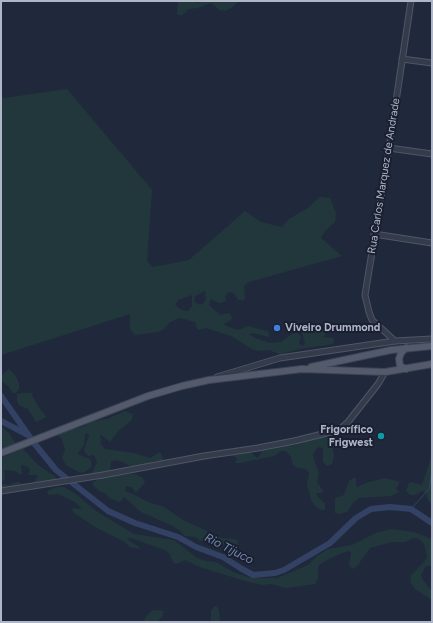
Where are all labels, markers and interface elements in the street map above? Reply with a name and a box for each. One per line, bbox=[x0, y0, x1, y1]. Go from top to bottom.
street label: Rua Carlos Marquez de Andrade bbox=[365, 97, 403, 255]
place label: Viveiro Drummond bbox=[285, 321, 380, 335]
marker: Viveiro Drummond bbox=[272, 323, 282, 333]
place label: Frigorífico Frigwest bbox=[320, 423, 373, 449]
marker: Frigorífico Frigwest bbox=[376, 431, 386, 441]
water label: Rio Tijuco bbox=[202, 531, 256, 567]

